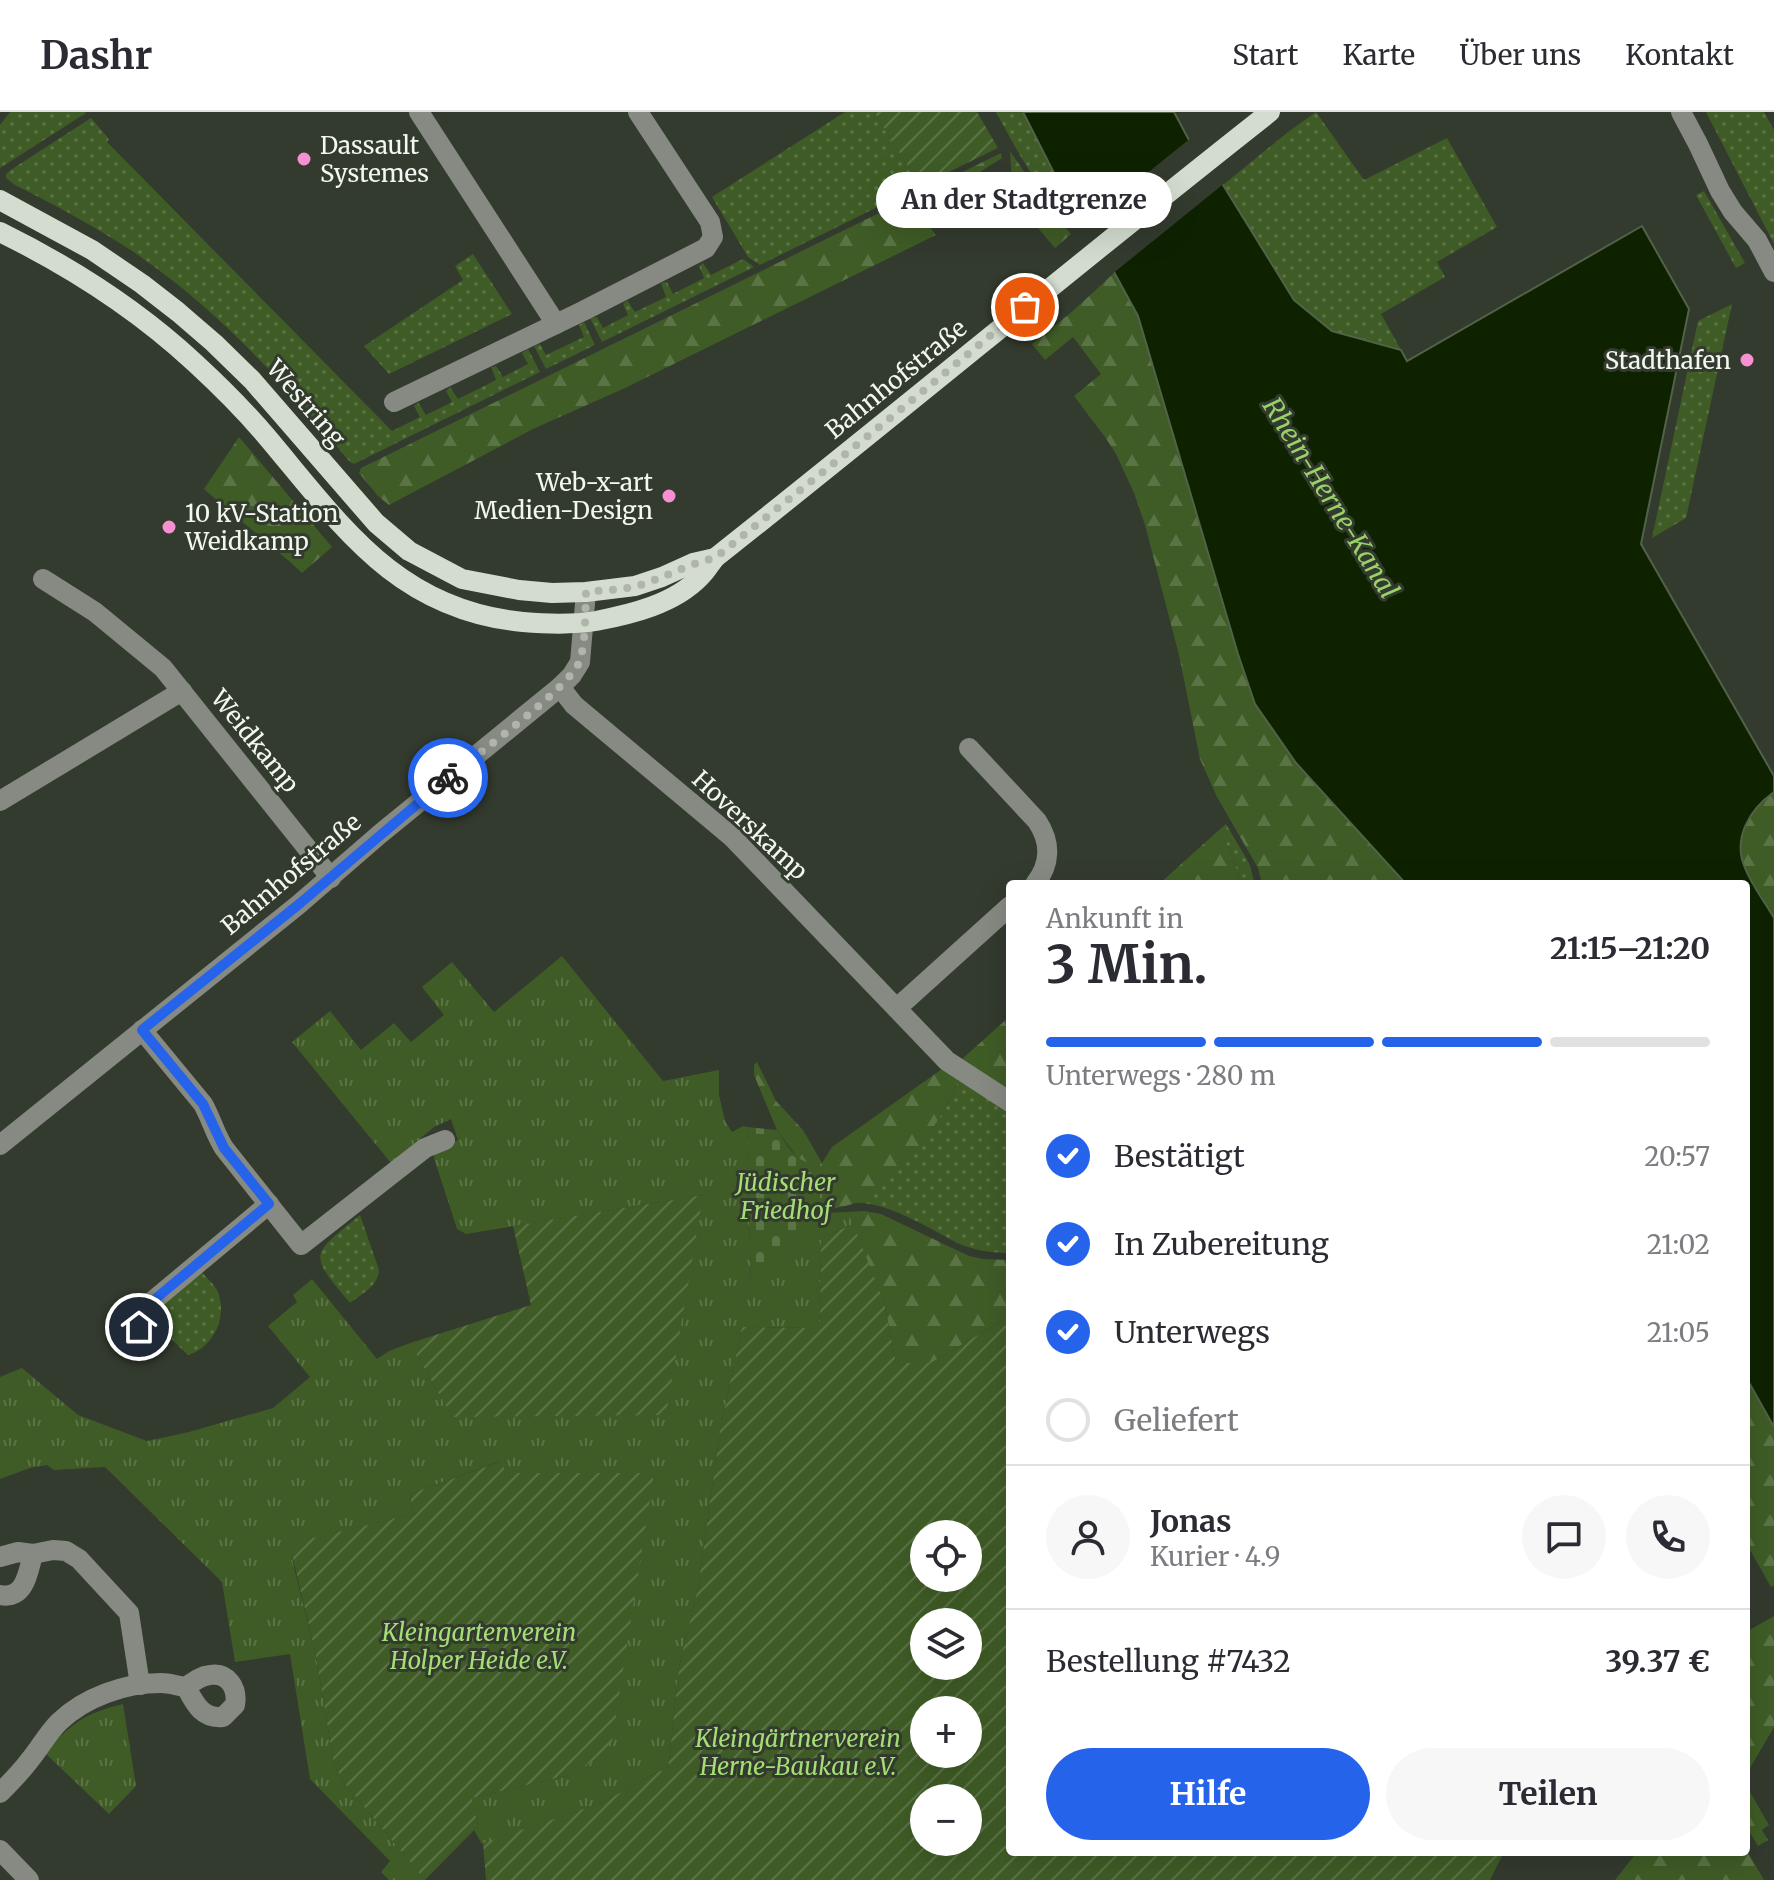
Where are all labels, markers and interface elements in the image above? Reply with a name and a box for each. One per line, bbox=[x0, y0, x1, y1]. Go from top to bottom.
text: Dashr bbox=[40, 32, 152, 79]
text: Start bbox=[1232, 37, 1298, 73]
text: Karte bbox=[1342, 37, 1415, 73]
text: Über uns bbox=[1459, 37, 1581, 73]
text: Kontakt bbox=[1625, 37, 1734, 73]
place label: Dassault Systemes bbox=[320, 130, 429, 189]
marker: Dassault Systemes bbox=[295, 150, 313, 168]
callout: An der Stadtgrenze bbox=[877, 171, 1173, 227]
text: An der Stadtgrenze bbox=[901, 183, 1147, 216]
pin bbox=[991, 273, 1059, 341]
icon: bag bbox=[1003, 285, 1047, 329]
street label: Bahnhofstraße bbox=[819, 313, 973, 445]
place label: Stadthafen bbox=[1605, 345, 1731, 376]
marker: Stadthafen bbox=[1738, 351, 1756, 369]
street label: Westring bbox=[259, 352, 353, 453]
water label: Rhein-Herne-Kanal bbox=[1256, 391, 1406, 605]
place label: Web-x-art Medien-Design bbox=[474, 467, 654, 526]
marker: Web-x-art Medien-Design bbox=[660, 487, 678, 505]
place label: 10 kV-Station Weidkamp bbox=[184, 498, 339, 557]
marker: 10 kV-Station Weidkamp bbox=[160, 518, 178, 536]
street label: Weidkamp bbox=[203, 682, 306, 799]
courier bbox=[408, 738, 488, 818]
icon: bike bbox=[426, 756, 470, 800]
street label: Hoverskamp bbox=[686, 764, 814, 886]
street label: Bahnhofstraße bbox=[215, 807, 367, 941]
text: Ankunft in bbox=[1046, 902, 1183, 935]
text: 21:15–21:20 bbox=[1550, 929, 1710, 967]
text: 3 Min. bbox=[1046, 932, 1208, 997]
text: Unterwegs · 280 m bbox=[1046, 1059, 1276, 1092]
icon: check bbox=[1046, 1134, 1090, 1178]
text: Bestätigt bbox=[1114, 1137, 1245, 1175]
text: 20:57 bbox=[1644, 1140, 1710, 1173]
park label: Jüdischer Friedhof bbox=[733, 1167, 837, 1226]
icon: check bbox=[1046, 1222, 1090, 1266]
text: In Zubereitung bbox=[1114, 1225, 1329, 1263]
text: 21:02 bbox=[1647, 1228, 1710, 1261]
pin bbox=[105, 1293, 173, 1361]
icon: home bbox=[117, 1305, 161, 1349]
icon: check bbox=[1046, 1310, 1090, 1354]
text: Unterwegs bbox=[1114, 1313, 1270, 1351]
text: 21:05 bbox=[1647, 1316, 1710, 1349]
text: Geliefert bbox=[1114, 1401, 1239, 1439]
button: person bbox=[1046, 1495, 1130, 1579]
button: chat bbox=[1522, 1495, 1606, 1579]
button: phone bbox=[1626, 1495, 1710, 1579]
text: Jonas bbox=[1150, 1502, 1232, 1540]
map controls bbox=[910, 1520, 982, 1856]
button: locate bbox=[910, 1520, 982, 1592]
text: Kurier · 4.9 bbox=[1150, 1540, 1281, 1573]
button: layers bbox=[910, 1608, 982, 1680]
park label: Kleingartenverein Holper Heide e.V. bbox=[381, 1617, 576, 1676]
text: Bestellung #7432 bbox=[1046, 1642, 1291, 1680]
text: 39.37 € bbox=[1605, 1642, 1710, 1680]
button: + bbox=[910, 1696, 982, 1768]
park label: Kleingärtnerverein Herne-Baukau e.V. bbox=[694, 1723, 901, 1782]
button: Hilfe bbox=[1046, 1748, 1370, 1840]
button: Teilen bbox=[1386, 1748, 1710, 1840]
button: − bbox=[910, 1784, 982, 1856]

